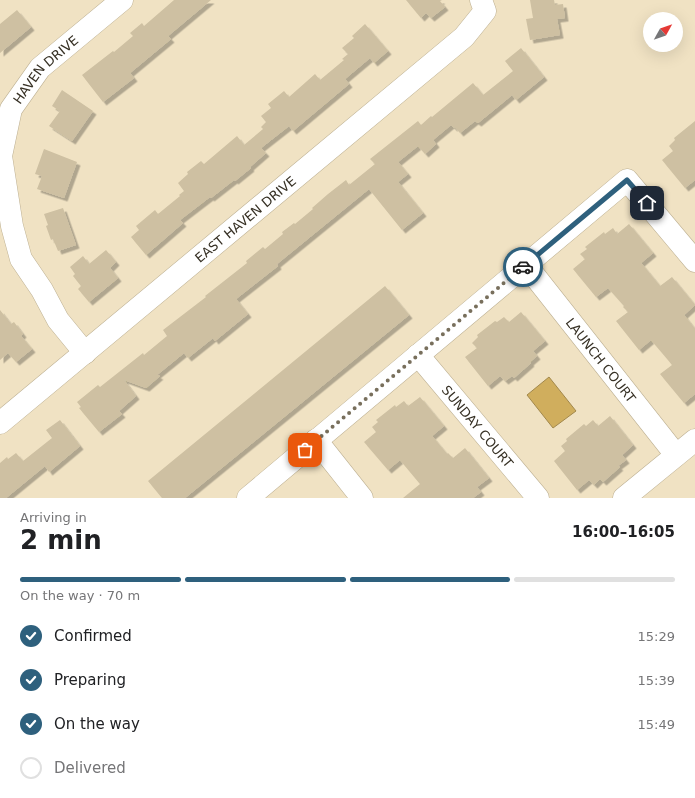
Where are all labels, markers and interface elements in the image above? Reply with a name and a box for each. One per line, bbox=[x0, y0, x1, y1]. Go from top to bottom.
north arrow bbox=[643, 12, 683, 52]
map controls bbox=[643, 12, 683, 52]
street label: HAVEN DRIVE bbox=[10, 32, 81, 107]
street label: EAST HAVEN DRIVE bbox=[192, 173, 299, 265]
pin bbox=[630, 186, 664, 220]
icon: home bbox=[636, 192, 658, 214]
courier bbox=[503, 247, 543, 287]
icon: car bbox=[512, 256, 534, 278]
street label: LAUNCH COURT bbox=[563, 315, 639, 405]
street label: SUNDAY COURT bbox=[439, 382, 516, 470]
pin bbox=[288, 433, 322, 467]
icon: bag bbox=[294, 439, 316, 461]
text: Arriving in bbox=[20, 510, 87, 525]
text: 16:00–16:05 bbox=[572, 523, 675, 541]
text: 2 min bbox=[20, 525, 102, 555]
text: On the way · 70 m bbox=[20, 588, 140, 603]
icon: check bbox=[20, 625, 42, 647]
text: Confirmed bbox=[54, 627, 132, 645]
text: 15:29 bbox=[638, 629, 675, 644]
icon: check bbox=[20, 669, 42, 691]
text: Preparing bbox=[54, 671, 126, 689]
text: 15:39 bbox=[638, 673, 675, 688]
icon: check bbox=[20, 713, 42, 735]
text: On the way bbox=[54, 715, 140, 733]
text: 15:49 bbox=[638, 717, 675, 732]
text: Delivered bbox=[54, 759, 126, 777]

